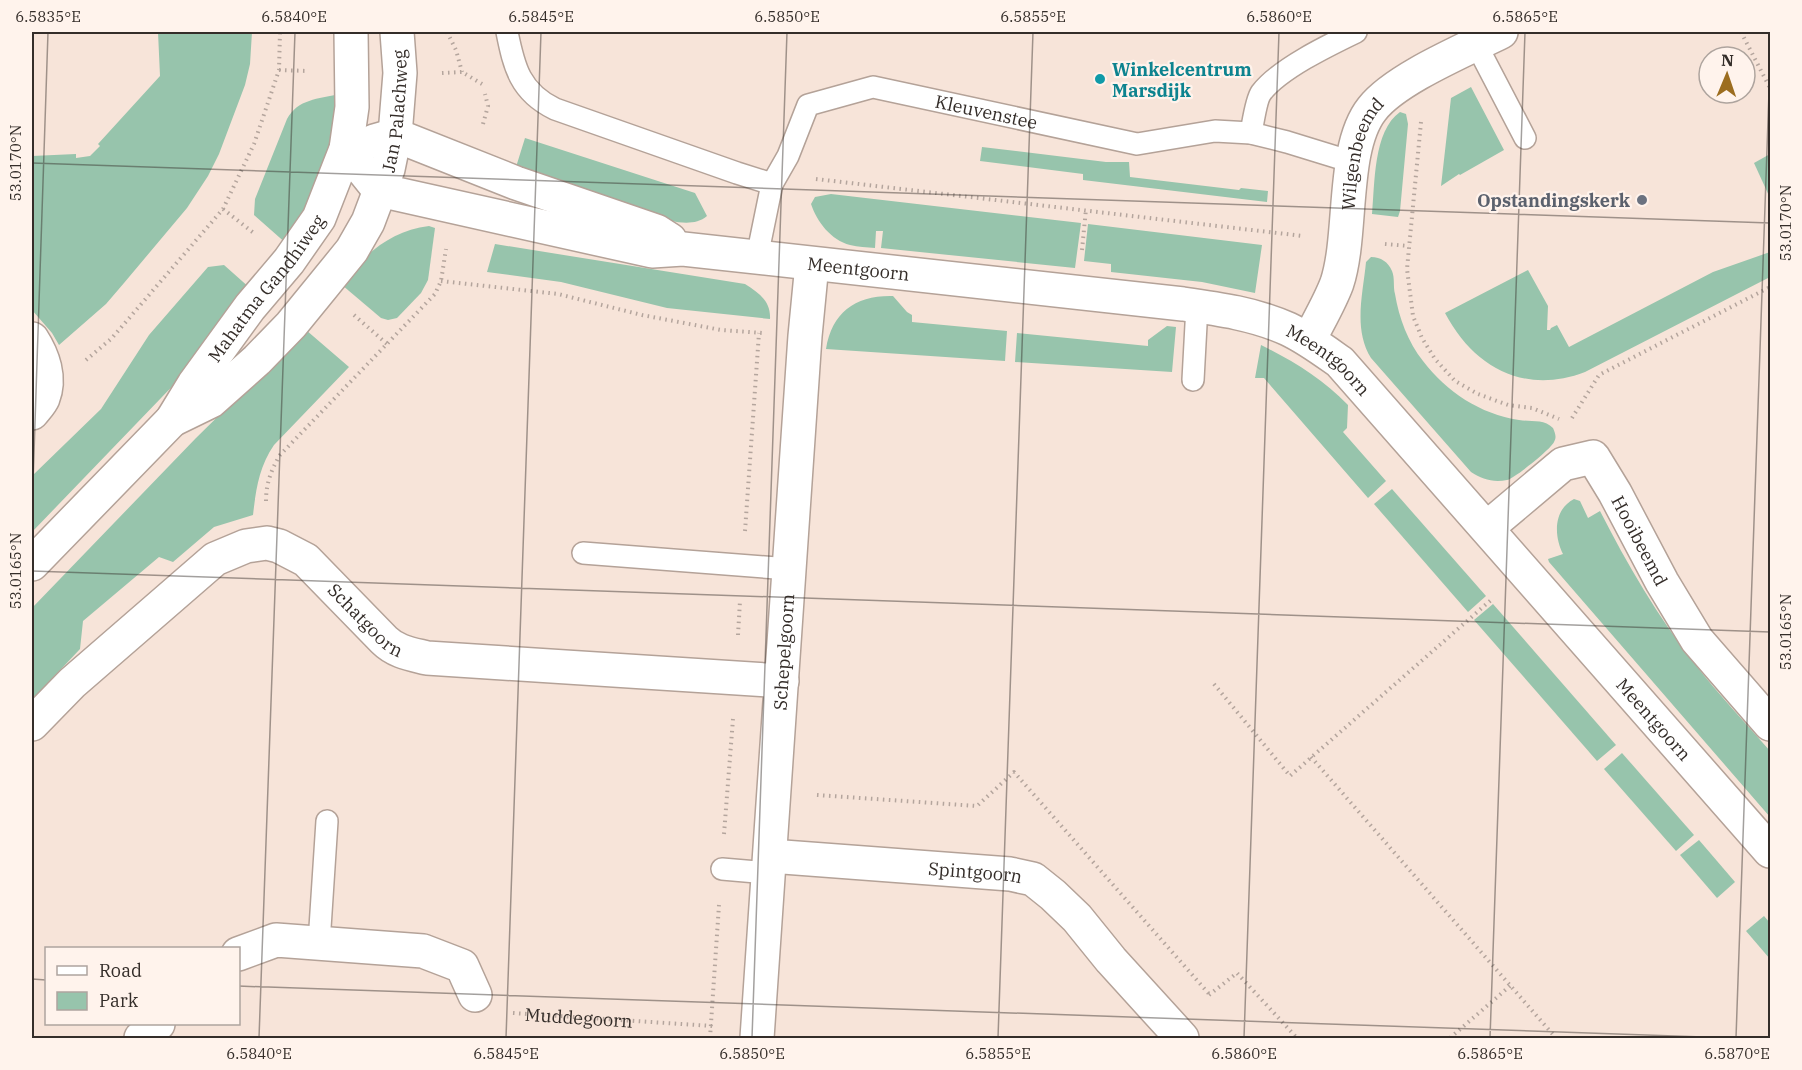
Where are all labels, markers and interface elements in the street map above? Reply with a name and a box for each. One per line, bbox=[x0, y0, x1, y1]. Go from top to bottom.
text: 6.5835°E bbox=[15, 7, 81, 26]
text: 6.5840°E bbox=[261, 7, 327, 26]
text: 6.5845°E bbox=[508, 7, 574, 26]
text: 6.5850°E bbox=[754, 7, 820, 26]
text: 6.5855°E bbox=[1000, 7, 1066, 26]
text: 6.5860°E bbox=[1246, 7, 1312, 26]
text: 6.5865°E bbox=[1492, 7, 1558, 26]
north arrow bbox=[1697, 45, 1757, 105]
street label: Jan Palachweg bbox=[376, 49, 412, 174]
text: N bbox=[1721, 50, 1734, 70]
place label: Winkelcentrum Marsdijk bbox=[1112, 58, 1252, 102]
marker: Winkelcentrum Marsdijk bbox=[1093, 72, 1107, 86]
street label: Kleuvenstee bbox=[933, 89, 1040, 134]
street label: Wilgenbeemd bbox=[1336, 92, 1388, 211]
text: 53.0170°N bbox=[6, 125, 25, 201]
text: 53.0170°N bbox=[1776, 185, 1795, 261]
place label: Opstandingskerk bbox=[1477, 189, 1631, 212]
marker: Opstandingskerk bbox=[1635, 193, 1649, 207]
street label: Mahatma Gandhiweg bbox=[202, 210, 330, 366]
street label: Meentgoorn bbox=[806, 251, 911, 285]
street label: Meentgoorn bbox=[1283, 319, 1376, 400]
street label: Hooibeemd bbox=[1607, 491, 1673, 589]
text: 53.0165°N bbox=[6, 533, 25, 609]
street label: Schatgoorn bbox=[323, 578, 407, 662]
street label: Schepelgoorn bbox=[768, 593, 799, 711]
text: 53.0165°N bbox=[1776, 594, 1795, 670]
street label: Meentgoorn bbox=[1612, 673, 1696, 765]
street label: Spintgoorn bbox=[927, 856, 1025, 888]
legend bbox=[45, 947, 240, 1025]
text: Road bbox=[99, 959, 142, 982]
text: Park bbox=[99, 989, 139, 1012]
street label: Muddegoorn bbox=[524, 1002, 634, 1032]
text: 6.5840°E bbox=[226, 1044, 292, 1063]
text: 6.5845°E bbox=[473, 1044, 539, 1063]
text: 6.5850°E bbox=[719, 1044, 785, 1063]
text: 6.5855°E bbox=[965, 1044, 1031, 1063]
text: 6.5860°E bbox=[1211, 1044, 1277, 1063]
text: 6.5865°E bbox=[1457, 1044, 1523, 1063]
text: 6.5870°E bbox=[1704, 1044, 1770, 1063]

